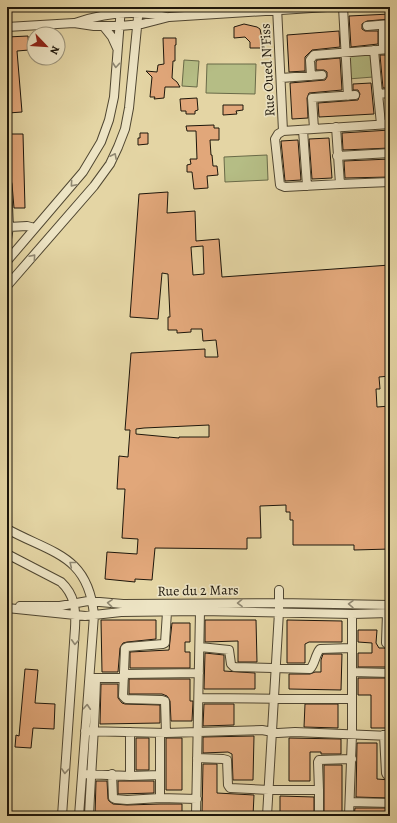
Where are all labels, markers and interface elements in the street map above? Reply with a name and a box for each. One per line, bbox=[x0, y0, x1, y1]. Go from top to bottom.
street label: Rue Oued N'Fiss bbox=[256, 23, 279, 117]
north arrow bbox=[26, 26, 66, 66]
text: N bbox=[46, 43, 63, 57]
one-way arrow bbox=[112, 62, 121, 68]
one-way arrow bbox=[109, 152, 117, 160]
one-way arrow bbox=[70, 180, 77, 187]
one-way arrow bbox=[28, 254, 35, 261]
one-way arrow bbox=[69, 562, 76, 569]
street label: Rue du 2 Mars bbox=[157, 580, 239, 601]
one-way arrow bbox=[107, 599, 113, 608]
one-way arrow bbox=[237, 599, 243, 607]
one-way arrow bbox=[348, 600, 354, 608]
one-way arrow bbox=[70, 639, 79, 645]
one-way arrow bbox=[83, 704, 92, 710]
one-way arrow bbox=[61, 768, 70, 774]

